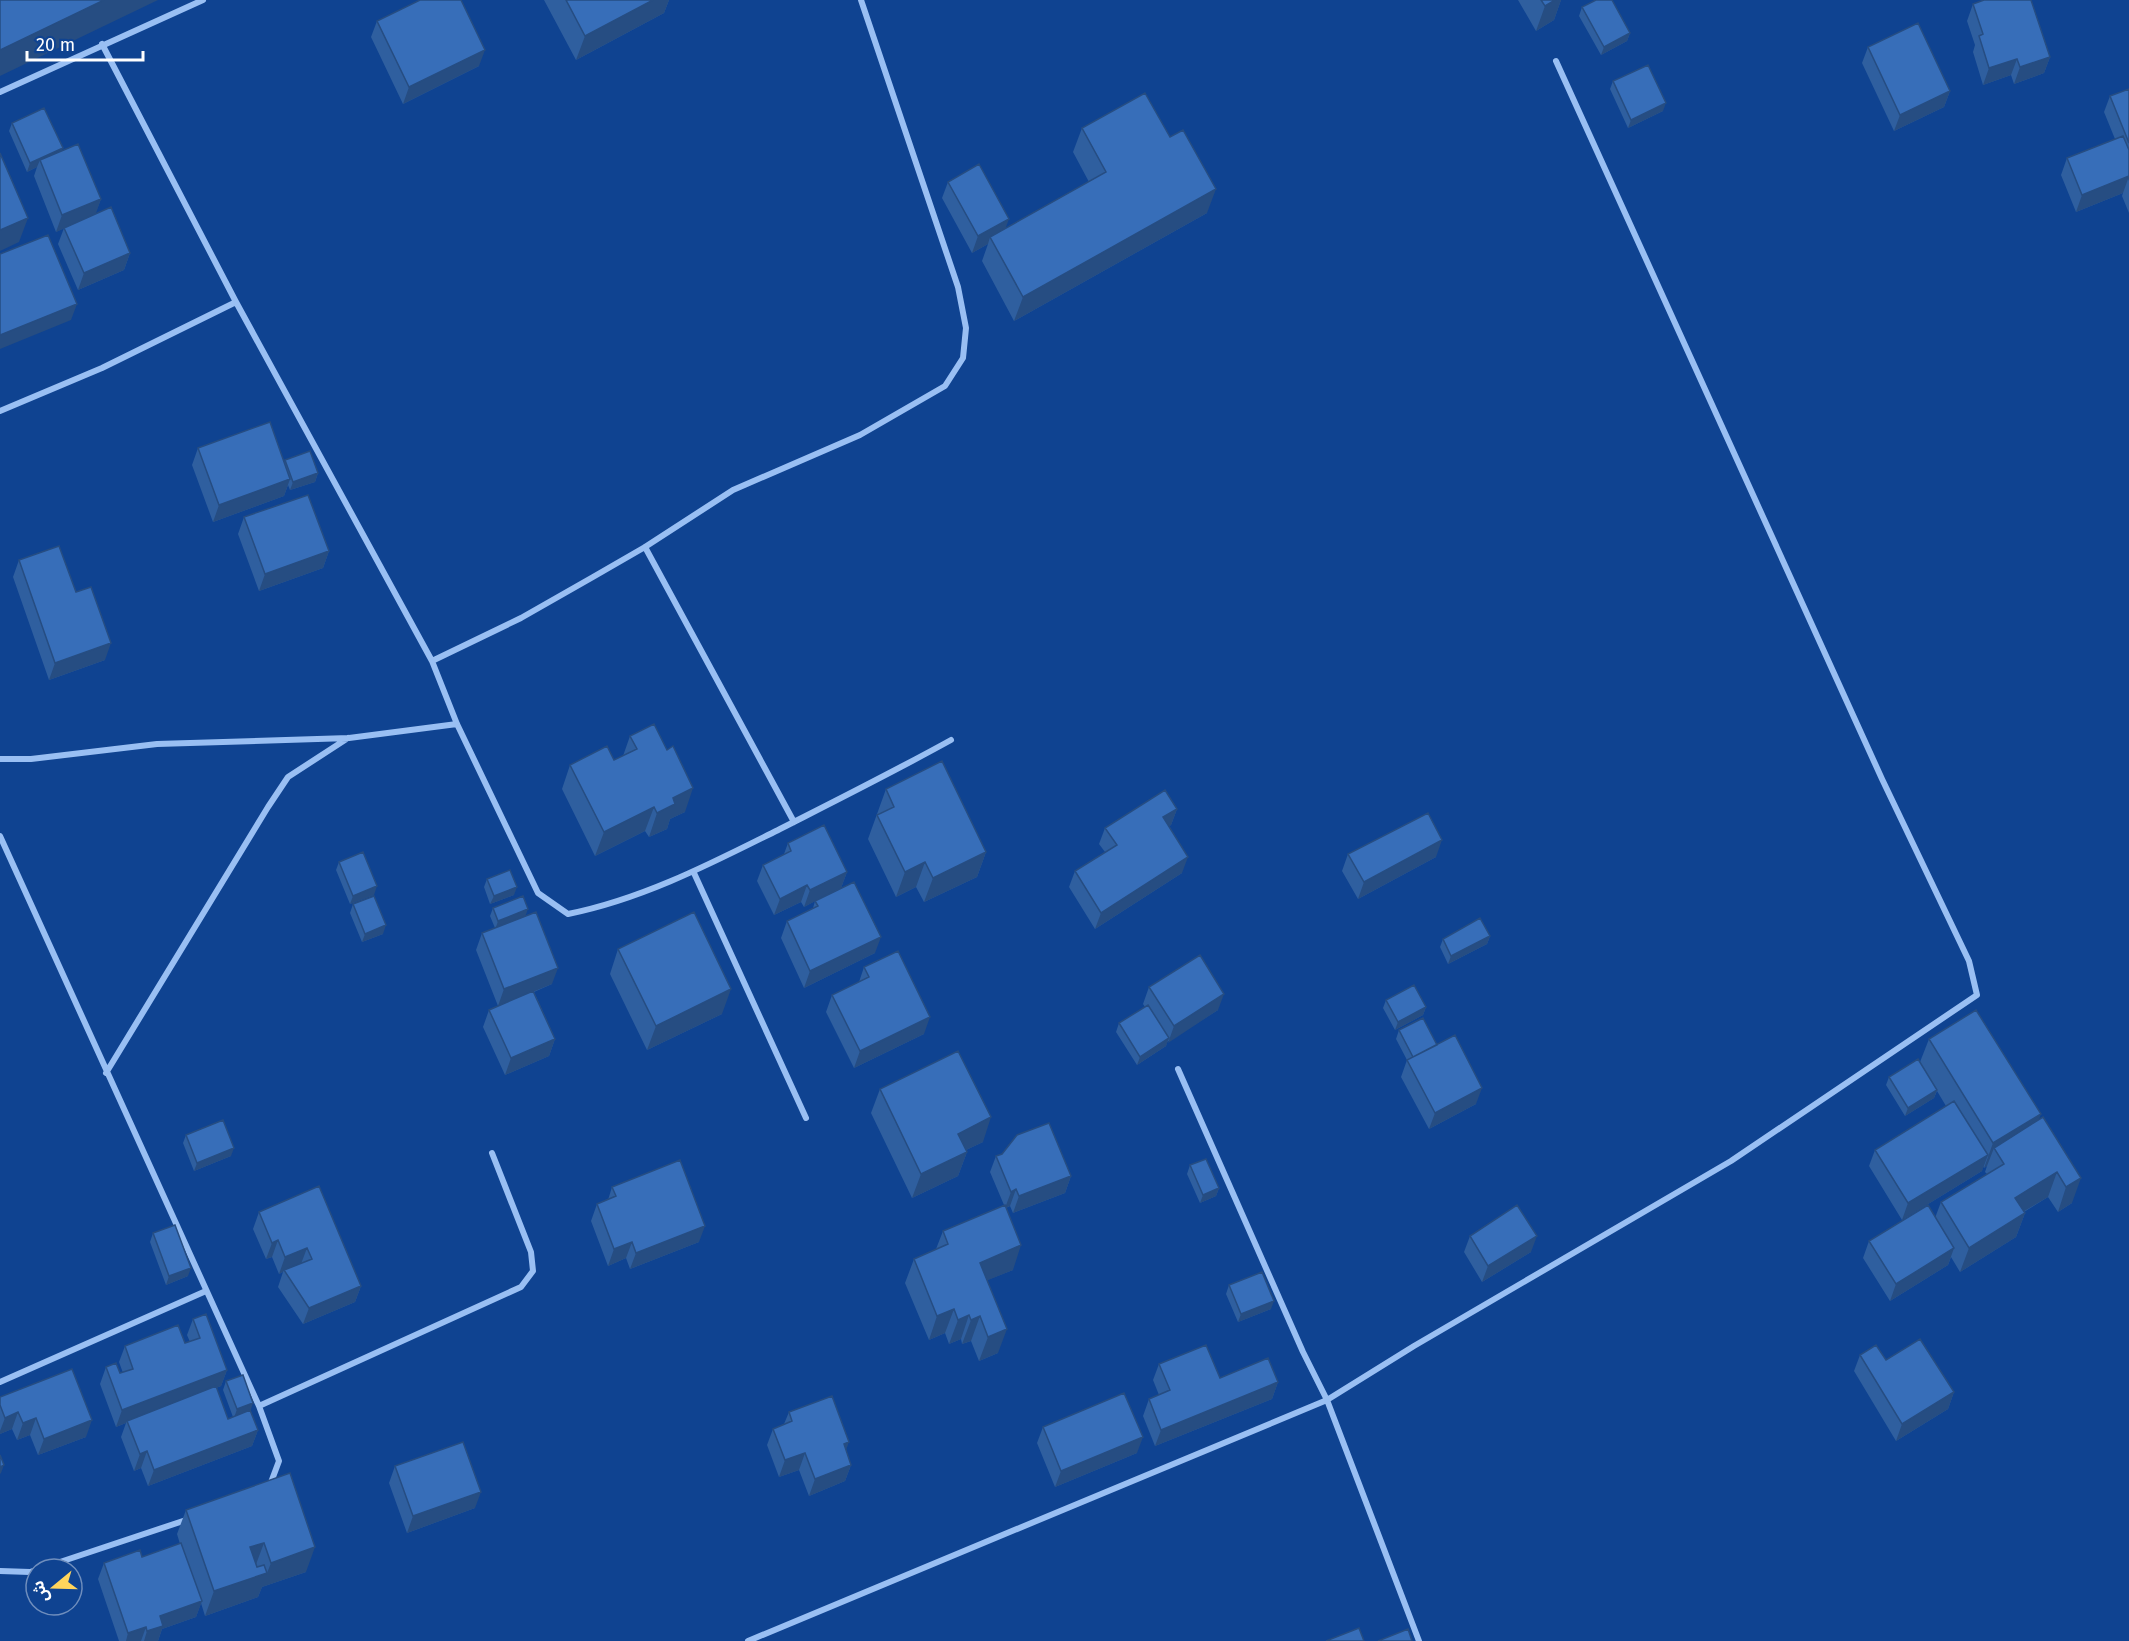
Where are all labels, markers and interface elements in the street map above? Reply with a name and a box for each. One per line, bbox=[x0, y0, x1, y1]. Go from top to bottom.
scale bar bbox=[27, 24, 142, 62]
text: 20 m bbox=[36, 34, 75, 56]
north arrow bbox=[24, 1557, 84, 1617]
text: ش bbox=[28, 1578, 53, 1605]

